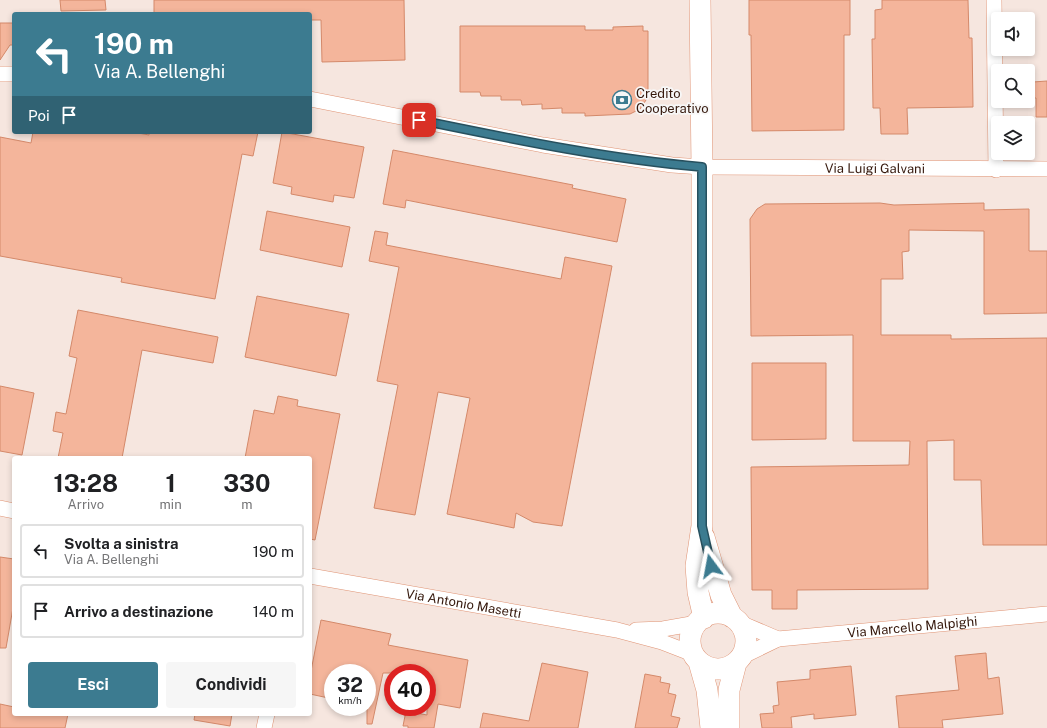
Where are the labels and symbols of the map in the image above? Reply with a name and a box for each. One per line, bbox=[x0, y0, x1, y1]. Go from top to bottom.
place label: Credito Cooperativo bbox=[636, 86, 709, 116]
bank icon: Credito Cooperativo bbox=[611, 89, 633, 111]
pin bbox=[402, 103, 436, 137]
street label: Via Luigi Galvani bbox=[825, 161, 925, 176]
position arrow bbox=[690, 545, 732, 587]
street label: Via Antonio Masetti bbox=[405, 586, 523, 621]
street label: Via Marcello Malpighi bbox=[847, 614, 978, 641]
speed limit sign: 40 bbox=[384, 664, 436, 716]

